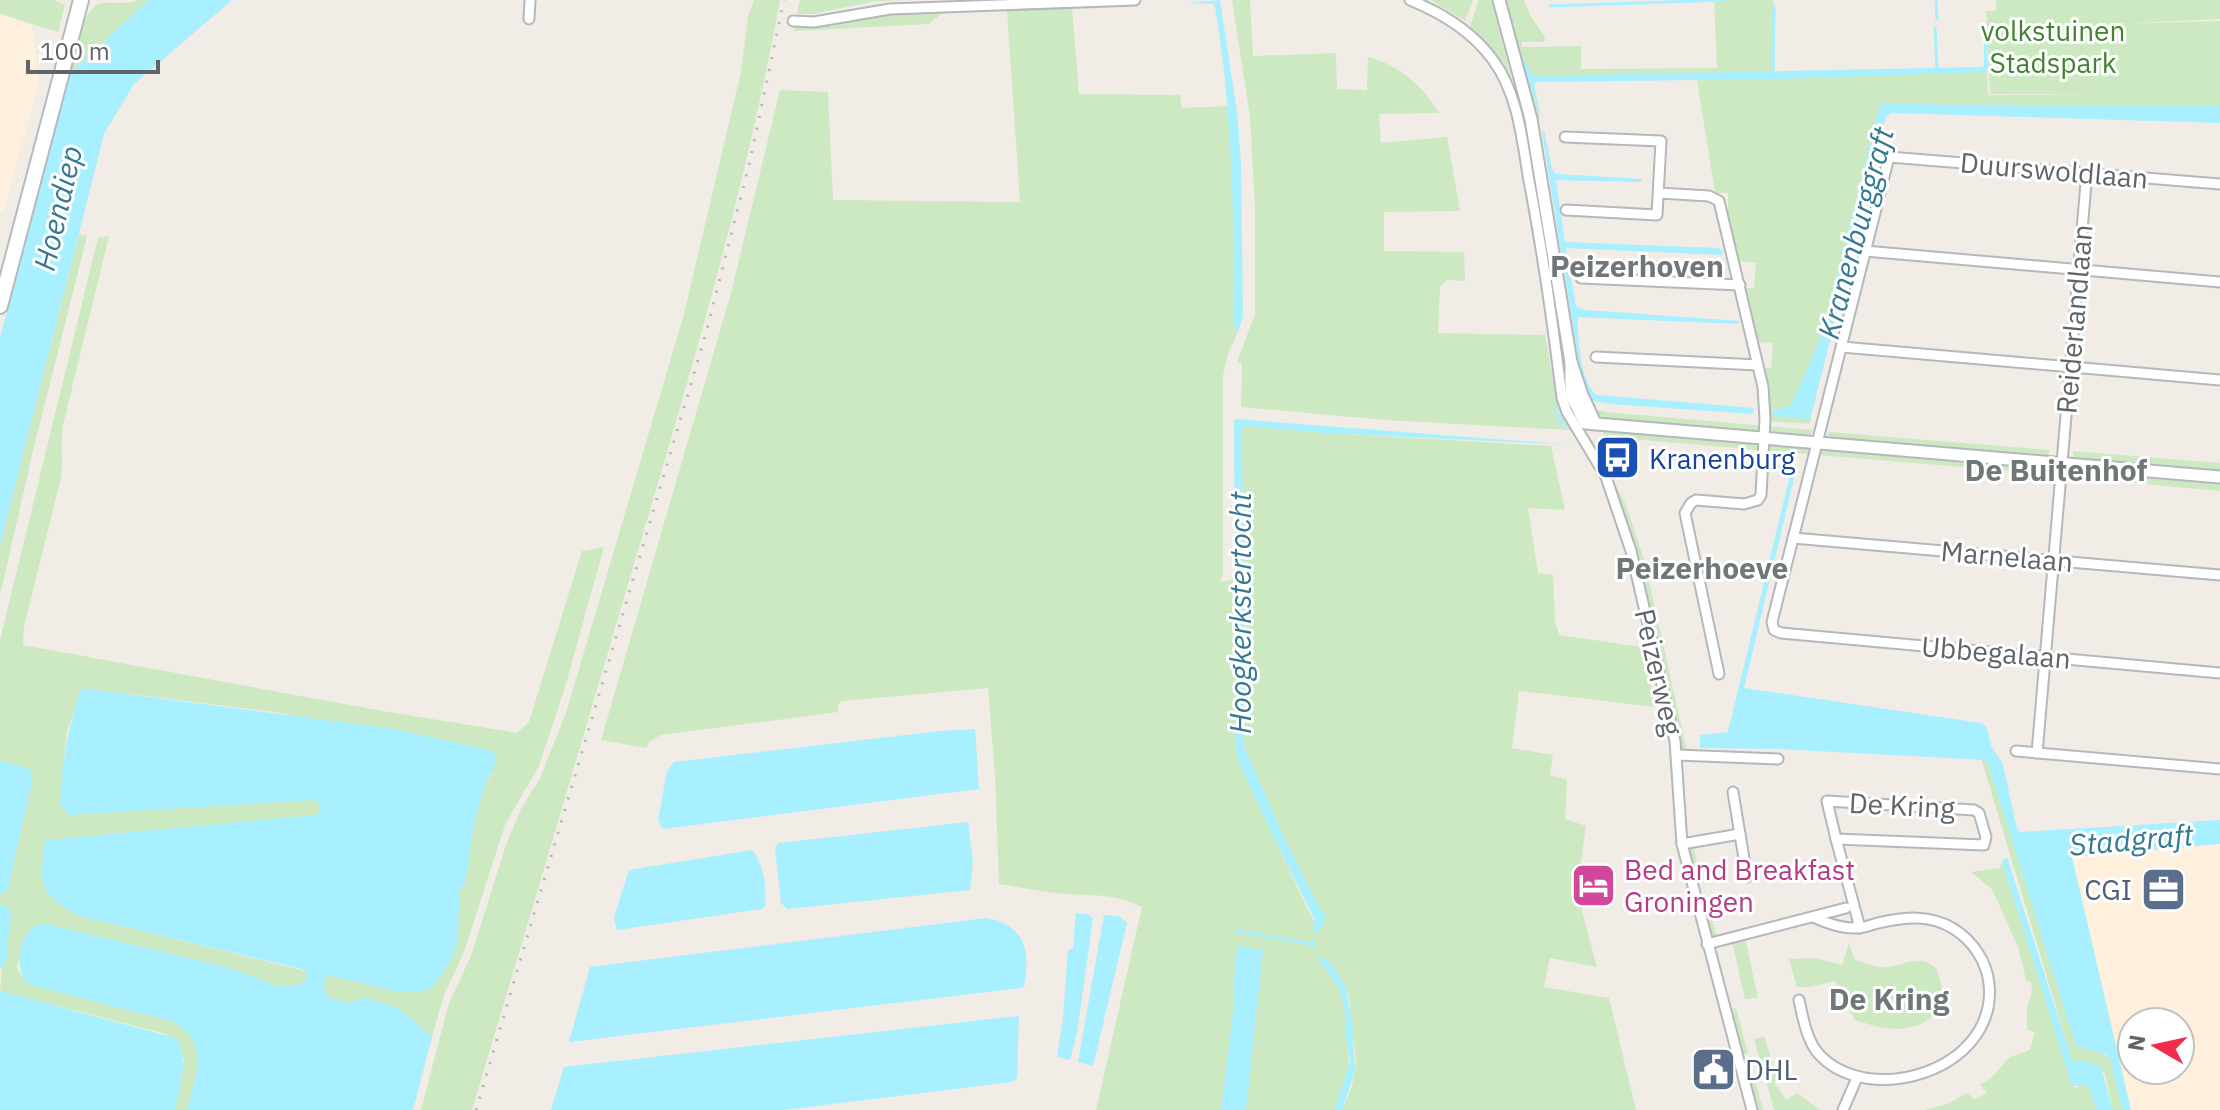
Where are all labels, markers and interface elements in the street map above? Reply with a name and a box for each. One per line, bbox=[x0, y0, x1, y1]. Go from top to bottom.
park label: volkstuinen Stadspark bbox=[1981, 12, 2125, 81]
scale bar bbox=[28, 24, 158, 74]
text: 100 m bbox=[40, 35, 110, 67]
water label: Kranenburggraft bbox=[1808, 122, 1902, 343]
water label: Hoendiep bbox=[24, 142, 90, 274]
street label: Duurswoldlaan bbox=[1958, 143, 2150, 197]
street label: Reiderlandlaan bbox=[2047, 223, 2101, 415]
district label: Peizerhoven bbox=[1550, 246, 1724, 285]
bus stop icon: Kranenburg bbox=[1594, 434, 1642, 482]
place label: Kranenburg bbox=[1649, 440, 1796, 477]
district label: De Buitenhof bbox=[1965, 450, 2148, 489]
water label: Hoogkerkstertocht bbox=[1220, 491, 1259, 734]
street label: Marnelaan bbox=[1939, 532, 2075, 580]
district label: Peizerhoeve bbox=[1616, 548, 1788, 587]
street label: Peizerweg bbox=[1626, 605, 1692, 739]
street label: Ubbegalaan bbox=[1920, 627, 2072, 677]
street label: De Kring bbox=[1848, 784, 1956, 826]
water label: Stadgraft bbox=[2068, 814, 2196, 864]
place label: Bed and Breakfast Groningen bbox=[1624, 851, 1855, 920]
hotel icon: Bed and Breakfast Groningen bbox=[1569, 861, 1617, 909]
office icon: CGI bbox=[2139, 865, 2187, 913]
place label: CGI bbox=[2084, 871, 2132, 908]
district label: De Kring bbox=[1829, 979, 1950, 1018]
north arrow bbox=[2116, 1006, 2196, 1086]
text: N bbox=[2120, 1033, 2151, 1053]
public building icon: DHL bbox=[1690, 1045, 1738, 1093]
place label: DHL bbox=[1745, 1051, 1798, 1088]

